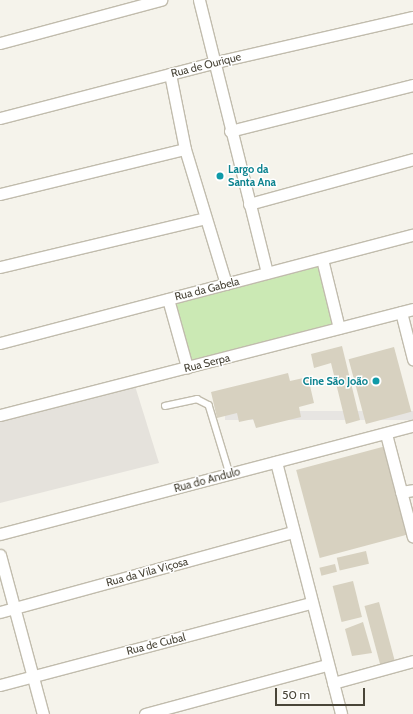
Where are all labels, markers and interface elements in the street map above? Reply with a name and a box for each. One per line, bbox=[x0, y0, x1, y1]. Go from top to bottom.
street label: Rua de Ourique bbox=[170, 50, 242, 80]
place label: Largo da Santa Ana bbox=[228, 163, 276, 189]
marker: Largo da Santa Ana bbox=[215, 171, 225, 181]
street label: Rua da Gabela bbox=[173, 275, 241, 303]
street label: Rua Serpa bbox=[183, 351, 231, 375]
place label: Cine São João bbox=[303, 374, 368, 388]
marker: Cine São João bbox=[371, 376, 381, 386]
street label: Rua do Andulo bbox=[172, 465, 242, 495]
street label: Rua da Vila Viçosa bbox=[105, 555, 189, 589]
street label: Rua de Cubal bbox=[125, 630, 187, 658]
scale bar bbox=[277, 680, 367, 706]
text: 50 m bbox=[282, 687, 310, 702]

